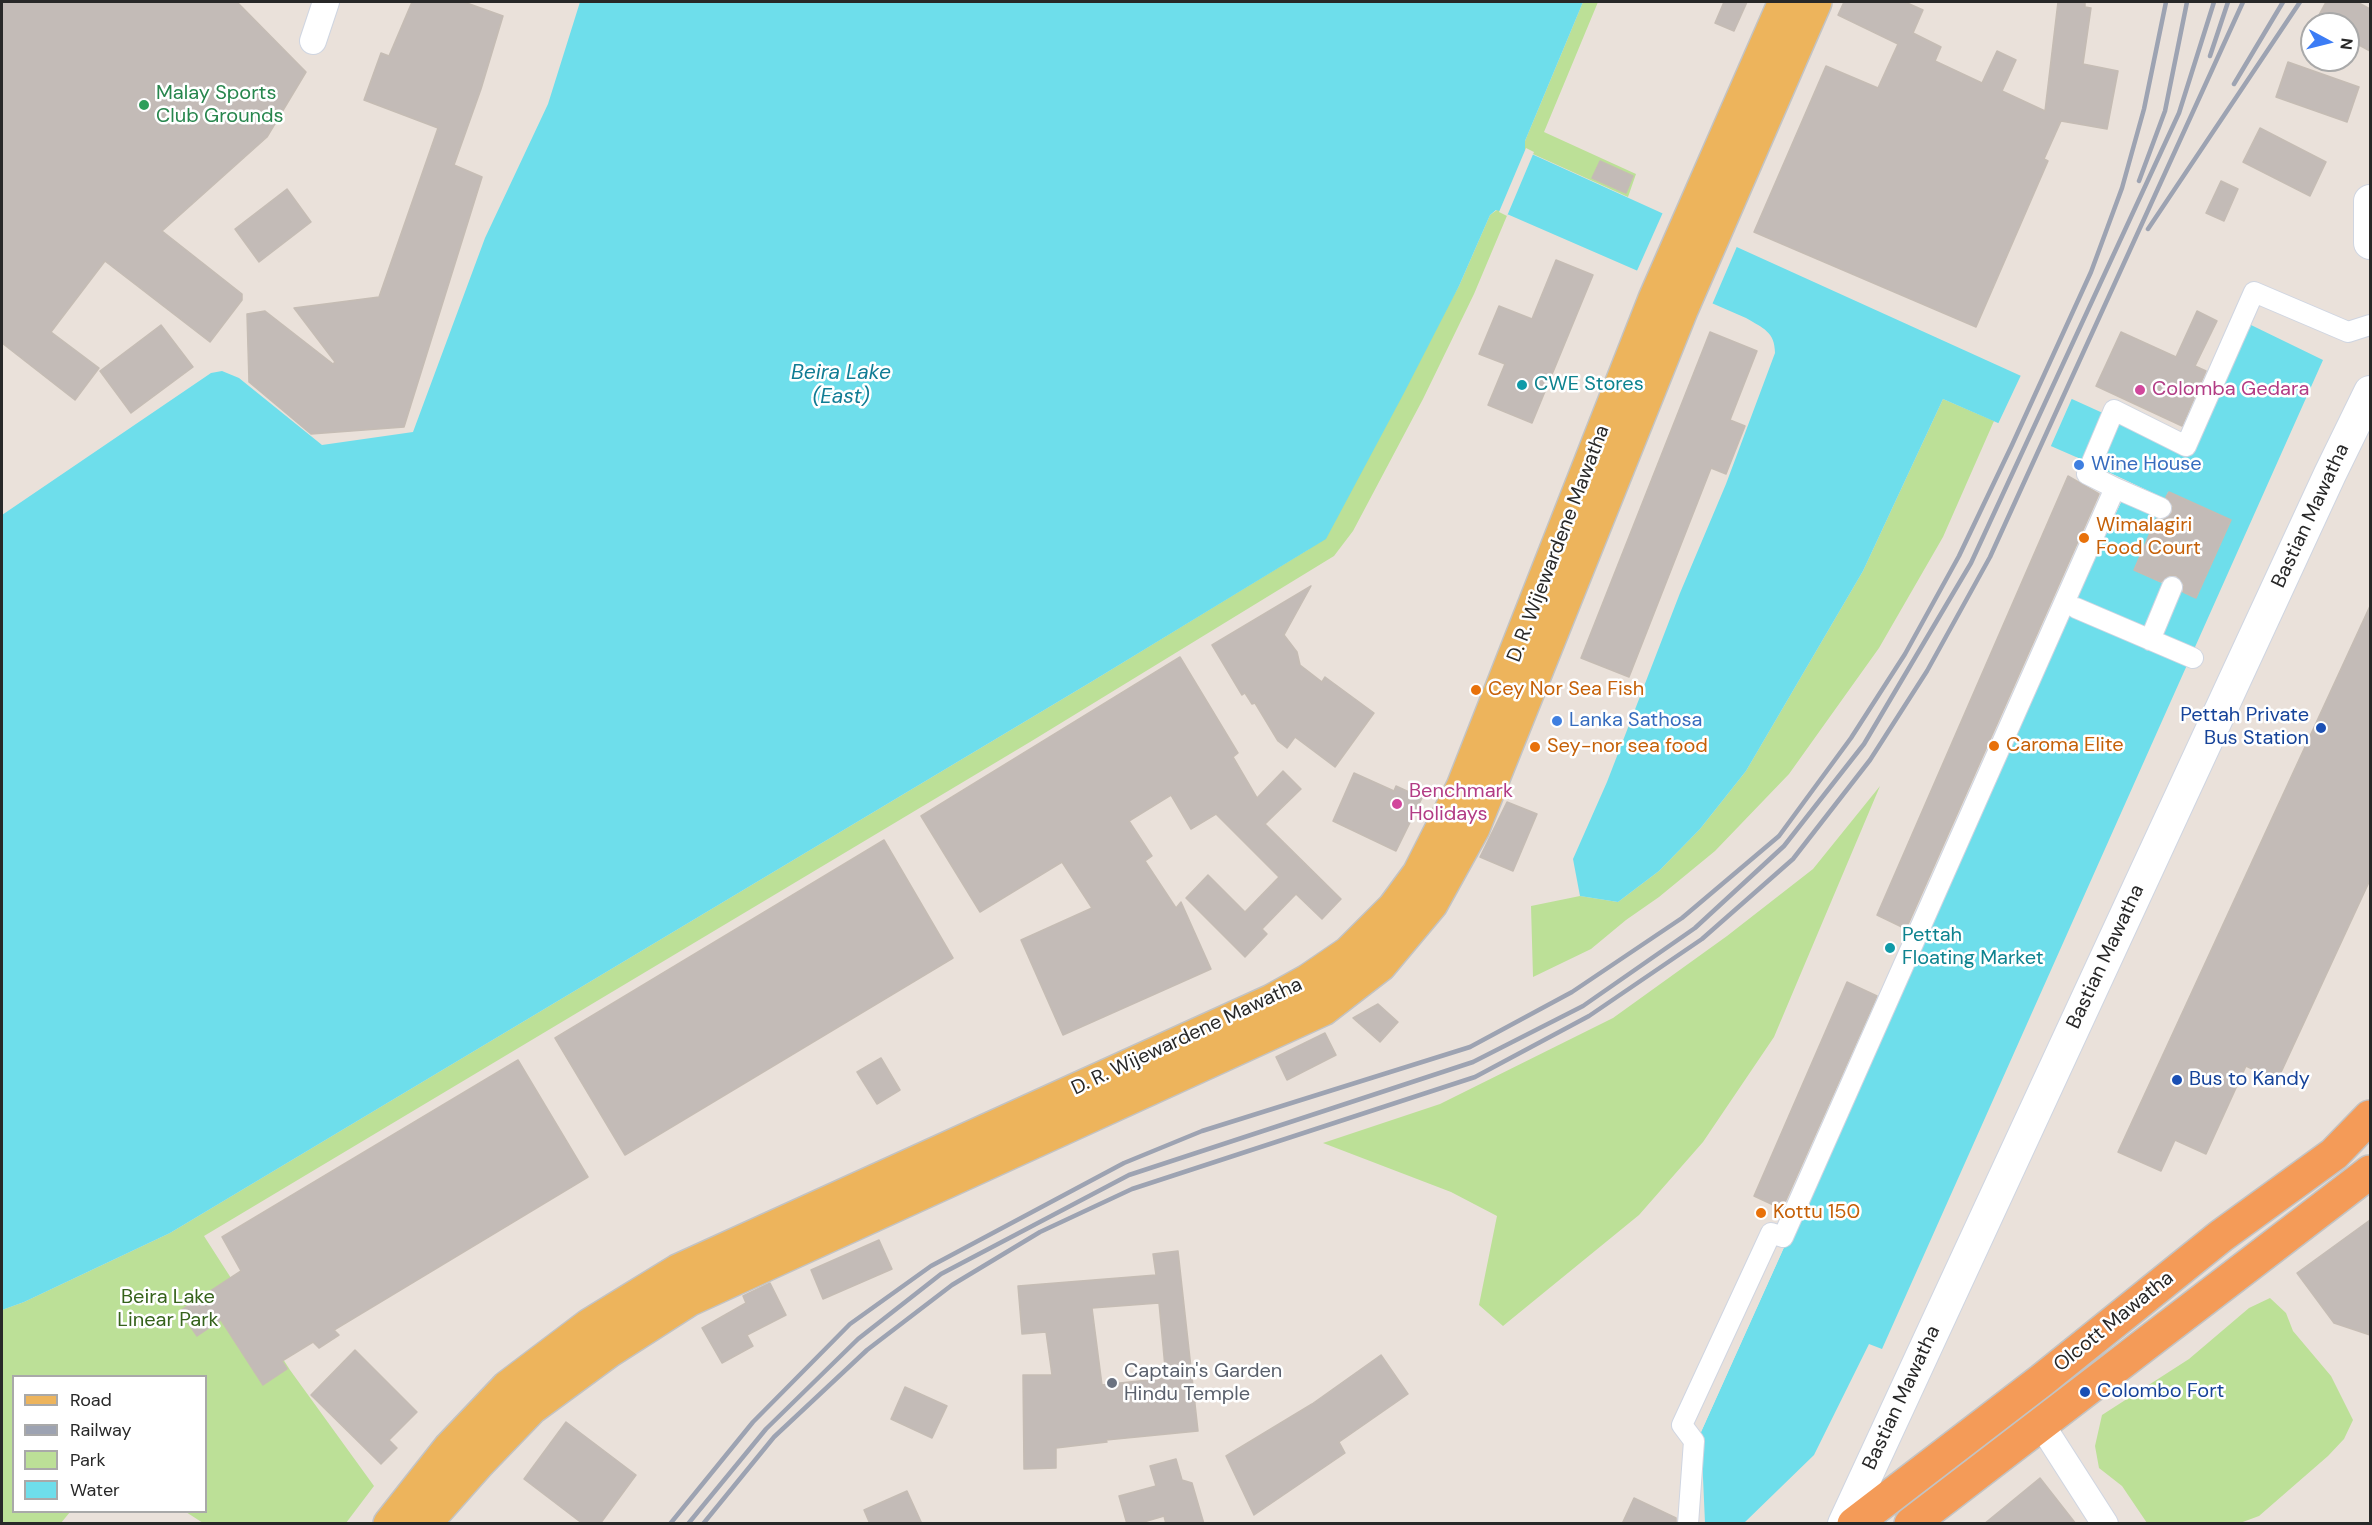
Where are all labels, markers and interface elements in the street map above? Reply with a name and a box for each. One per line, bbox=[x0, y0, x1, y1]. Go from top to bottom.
north arrow bbox=[2300, 12, 2360, 72]
text: N bbox=[2335, 37, 2358, 51]
place label: Malay Sports Club Grounds bbox=[156, 82, 284, 129]
marker: Malay Sports Club Grounds bbox=[137, 98, 151, 112]
water label: Beira Lake (East) bbox=[791, 360, 891, 410]
place label: CWE Stores bbox=[1534, 373, 1644, 397]
marker: CWE Stores bbox=[1515, 378, 1529, 392]
place label: Colomba Gedara bbox=[2152, 378, 2309, 402]
marker: Colomba Gedara bbox=[2133, 383, 2147, 397]
street label: D. R. Wijewardene Mawatha bbox=[1503, 422, 1615, 666]
street label: Bastian Mawatha bbox=[2267, 440, 2355, 592]
place label: Wine House bbox=[2091, 453, 2202, 477]
marker: Wine House bbox=[2072, 458, 2086, 472]
place label: Wimalagiri Food Court bbox=[2096, 514, 2201, 561]
marker: Wimalagiri Food Court bbox=[2077, 531, 2091, 545]
place label: Cey Nor Sea Fish bbox=[1488, 678, 1644, 702]
marker: Cey Nor Sea Fish bbox=[1469, 683, 1483, 697]
place label: Pettah Private Bus Station bbox=[2180, 704, 2309, 751]
place label: Lanka Sathosa bbox=[1569, 709, 1702, 733]
marker: Lanka Sathosa bbox=[1550, 714, 1564, 728]
marker: Pettah Private Bus Station bbox=[2314, 721, 2328, 735]
place label: Caroma Elite bbox=[2006, 734, 2124, 758]
place label: Sey-nor sea food bbox=[1547, 735, 1708, 759]
marker: Caroma Elite bbox=[1987, 739, 2001, 753]
marker: Sey-nor sea food bbox=[1528, 740, 1542, 754]
place label: Benchmark Holidays bbox=[1409, 780, 1513, 827]
marker: Benchmark Holidays bbox=[1390, 797, 1404, 811]
street label: Bastian Mawatha bbox=[2062, 881, 2150, 1033]
place label: Pettah Floating Market bbox=[1902, 924, 2044, 971]
marker: Pettah Floating Market bbox=[1883, 941, 1897, 955]
street label: D. R. Wijewardene Mawatha bbox=[1068, 973, 1306, 1101]
place label: Bus to Kandy bbox=[2189, 1068, 2310, 1092]
marker: Bus to Kandy bbox=[2170, 1073, 2184, 1087]
place label: Kottu 150 bbox=[1773, 1201, 1860, 1225]
marker: Kottu 150 bbox=[1754, 1206, 1768, 1220]
street label: Olcott Mawatha bbox=[2049, 1266, 2179, 1378]
park label: Beira Lake Linear Park bbox=[117, 1286, 219, 1333]
street label: Bastian Mawatha bbox=[1858, 1322, 1946, 1474]
place label: Captain's Garden Hindu Temple bbox=[1124, 1360, 1282, 1407]
legend bbox=[12, 1375, 207, 1513]
marker: Captain's Garden Hindu Temple bbox=[1105, 1376, 1119, 1390]
place label: Colombo Fort bbox=[2097, 1380, 2224, 1404]
marker: Colombo Fort bbox=[2078, 1385, 2092, 1399]
text: Road bbox=[70, 1388, 112, 1412]
text: Railway bbox=[70, 1418, 132, 1442]
text: Park bbox=[70, 1448, 106, 1472]
text: Water bbox=[70, 1478, 120, 1502]

